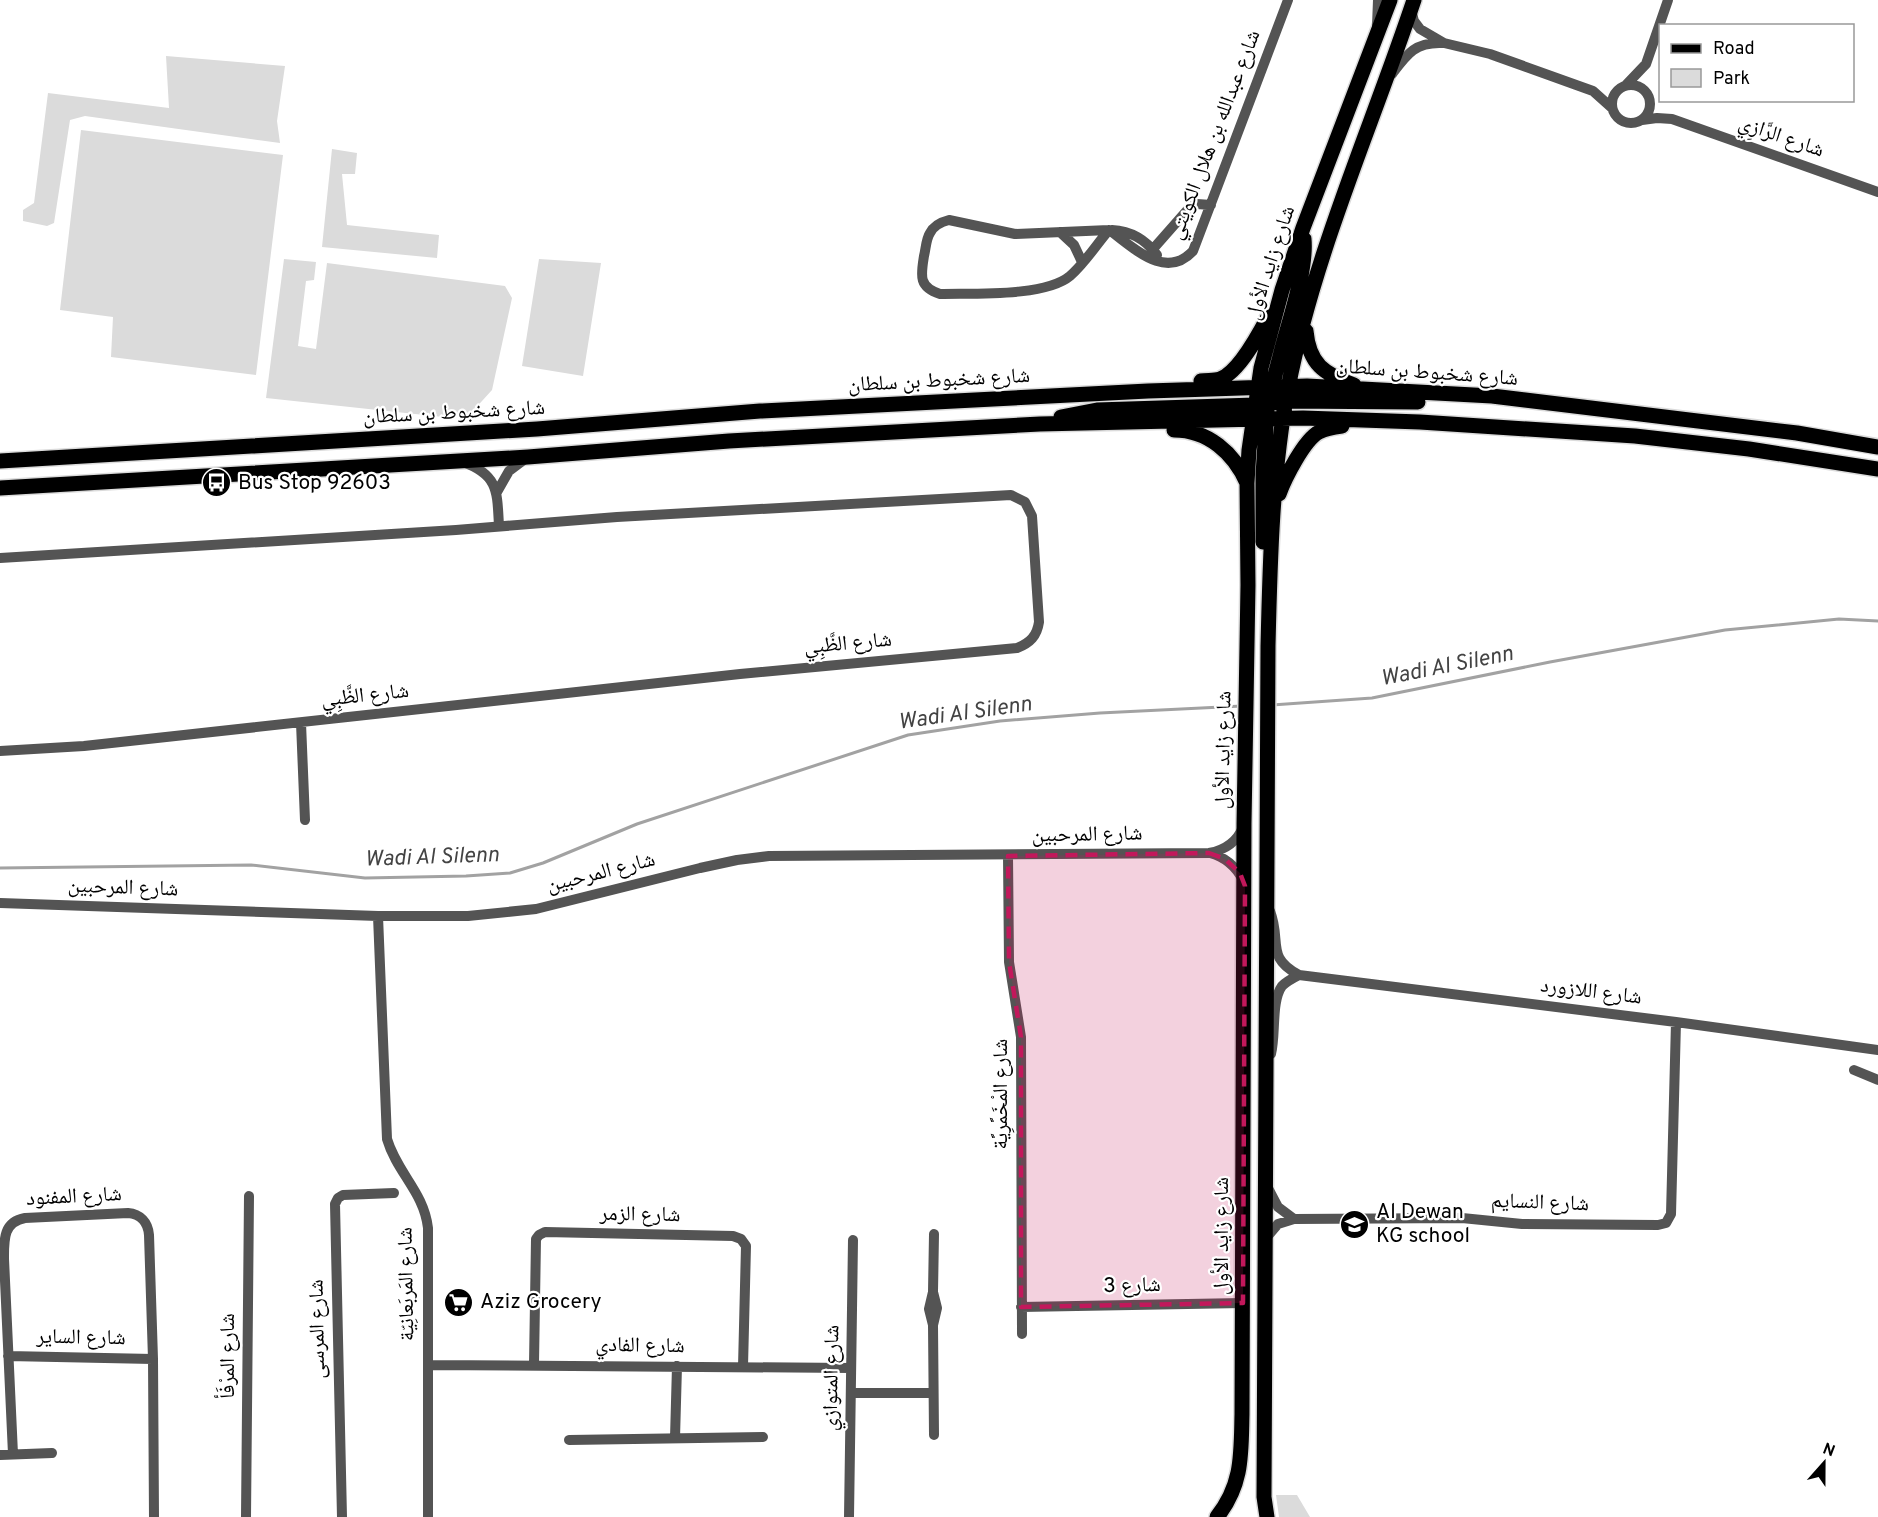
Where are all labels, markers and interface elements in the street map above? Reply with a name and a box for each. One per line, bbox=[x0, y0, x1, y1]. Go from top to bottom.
legend bbox=[1659, 24, 1854, 102]
street label: شارع عبدالله بن هلال الكويتي bbox=[1163, 26, 1269, 244]
text: Road bbox=[1713, 38, 1755, 61]
text: Park bbox=[1713, 68, 1750, 91]
street label: شارع الرَّازِي bbox=[1734, 110, 1827, 165]
street label: شارع زايد الأول bbox=[1240, 203, 1302, 323]
street label: شارع شخبوط بن سلطان bbox=[1335, 353, 1519, 393]
street label: شارع شخبوط بن سلطان bbox=[847, 363, 1031, 399]
street label: شارع شخبوط بن سلطان bbox=[362, 395, 546, 431]
bus stop icon: Bus Stop 92603 bbox=[201, 467, 233, 499]
place label: Bus Stop 92603 bbox=[238, 470, 391, 497]
street label: شارع الظَّبِي bbox=[803, 626, 893, 663]
water label: Wadi Al Silenn bbox=[1379, 641, 1516, 693]
street label: شارع الظَّبِي bbox=[320, 677, 410, 715]
water label: Wadi Al Silenn bbox=[897, 691, 1033, 737]
street label: شارع زايد الأول bbox=[1209, 691, 1239, 809]
street label: شارع المرحبين bbox=[1031, 821, 1143, 849]
water label: Wadi Al Silenn bbox=[364, 842, 500, 874]
street label: شارع المرحبين bbox=[544, 846, 658, 900]
street label: شارع المرحبين bbox=[67, 873, 179, 903]
street label: شارع اللازورد bbox=[1539, 972, 1643, 1012]
street label: شارع المْخَمَّرِيَّة bbox=[988, 1039, 1015, 1149]
street label: شارع زايد الأول bbox=[1209, 1177, 1236, 1295]
street label: شارع المفنود bbox=[25, 1181, 123, 1213]
street label: شارع النسايم bbox=[1491, 1188, 1589, 1218]
place label: Al Dewan KG school bbox=[1376, 1199, 1470, 1250]
street label: شارع الزمر bbox=[598, 1201, 681, 1229]
school or university icon: Al Dewan KG school bbox=[1339, 1208, 1371, 1240]
street label: شارع المَربَعانِيّة bbox=[393, 1227, 421, 1341]
street label: شارع 3 bbox=[1103, 1272, 1161, 1300]
street label: شارع المرسى bbox=[304, 1279, 332, 1379]
supermarket icon: Aziz Grocery bbox=[443, 1286, 475, 1318]
place label: Aziz Grocery bbox=[480, 1289, 602, 1316]
street label: شارع المرْفَأ bbox=[214, 1313, 242, 1399]
street label: شارع الساير bbox=[35, 1324, 126, 1352]
street label: شارع المتوازي bbox=[818, 1325, 848, 1431]
street label: شارع الفادي bbox=[595, 1332, 685, 1362]
north arrow bbox=[1794, 1433, 1854, 1493]
text: N bbox=[1820, 1439, 1838, 1462]

